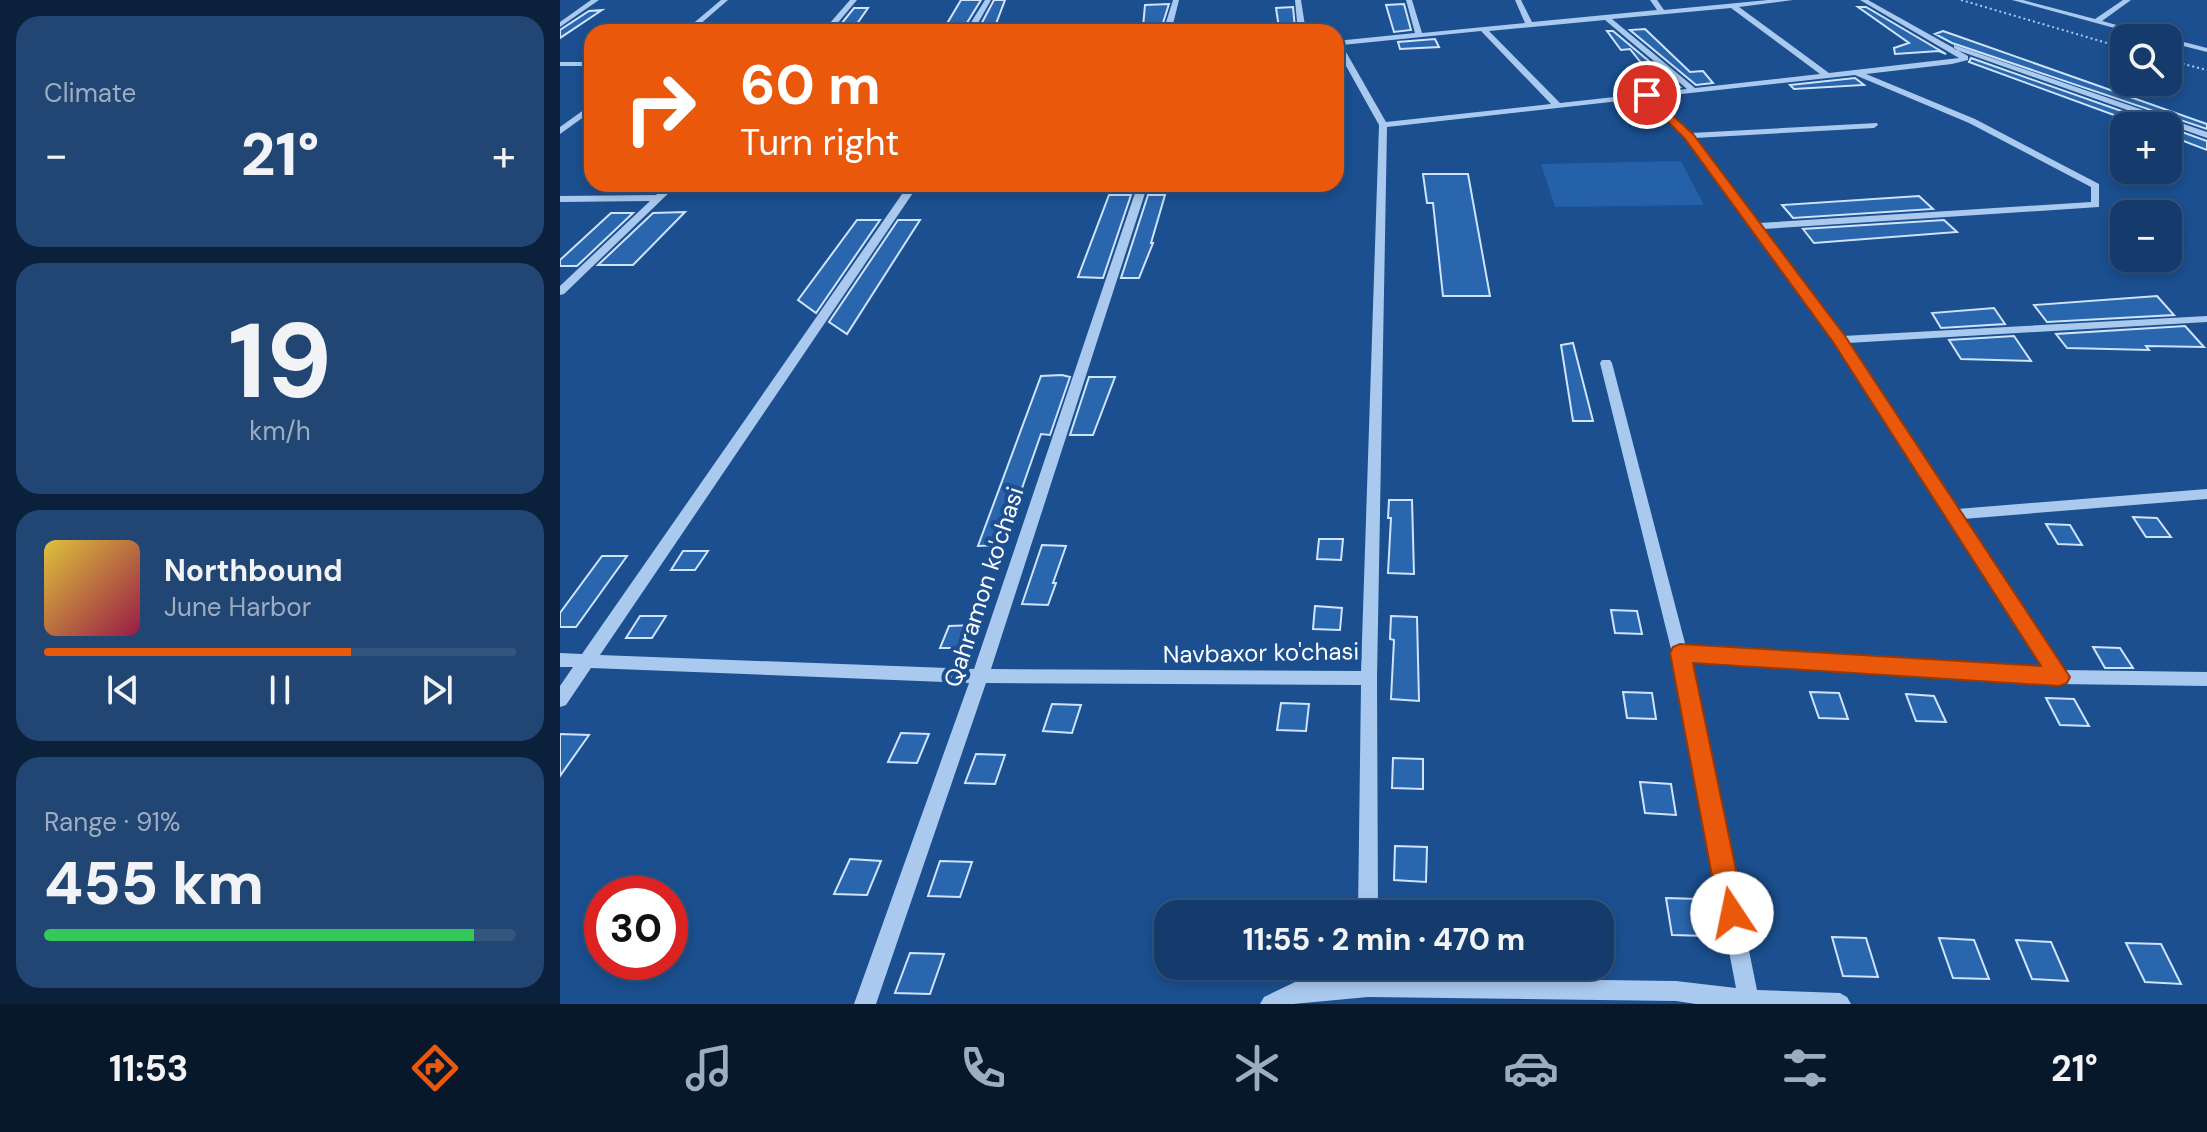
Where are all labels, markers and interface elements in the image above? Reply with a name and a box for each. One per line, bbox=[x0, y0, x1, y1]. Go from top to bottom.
map controls bbox=[2110, 24, 2182, 272]
button: search bbox=[2110, 24, 2182, 96]
text: 60 m bbox=[740, 48, 881, 121]
icon: right bbox=[608, 56, 712, 160]
pin bbox=[1613, 61, 1681, 129]
icon: arrive bbox=[1625, 73, 1669, 117]
text: Climate bbox=[44, 76, 136, 110]
button: + bbox=[2110, 112, 2182, 184]
text: 21° bbox=[241, 115, 319, 194]
text: Turn right bbox=[740, 119, 899, 166]
text: − bbox=[44, 126, 68, 184]
text: + bbox=[492, 126, 516, 184]
button: − bbox=[2110, 200, 2182, 272]
text: 19 bbox=[228, 294, 332, 429]
text: km/h bbox=[249, 414, 311, 448]
street label: Qahramon ko'chasi bbox=[937, 483, 1031, 691]
text: Northbound bbox=[164, 551, 343, 590]
text: June Harbor bbox=[164, 590, 311, 624]
street label: Navbaxor ko'chasi bbox=[1163, 635, 1359, 670]
icon: previous bbox=[101, 668, 145, 712]
icon: pause bbox=[258, 668, 302, 712]
icon: next bbox=[415, 668, 459, 712]
text: Range · 91% bbox=[44, 805, 180, 839]
text: 455 km bbox=[44, 844, 264, 923]
position arrow bbox=[1690, 871, 1774, 955]
speed limit sign: 30 bbox=[584, 876, 688, 980]
text: 11:55 · 2 min · 470 m bbox=[1243, 920, 1525, 959]
icon: directions bbox=[407, 1040, 463, 1096]
icon: music bbox=[681, 1040, 737, 1096]
icon: phone bbox=[955, 1040, 1011, 1096]
icon: climate bbox=[1229, 1040, 1285, 1096]
icon: car bbox=[1503, 1040, 1559, 1096]
icon: filters bbox=[1777, 1040, 1833, 1096]
text: 11:53 bbox=[109, 1045, 188, 1092]
text: 21° bbox=[2051, 1045, 2098, 1092]

